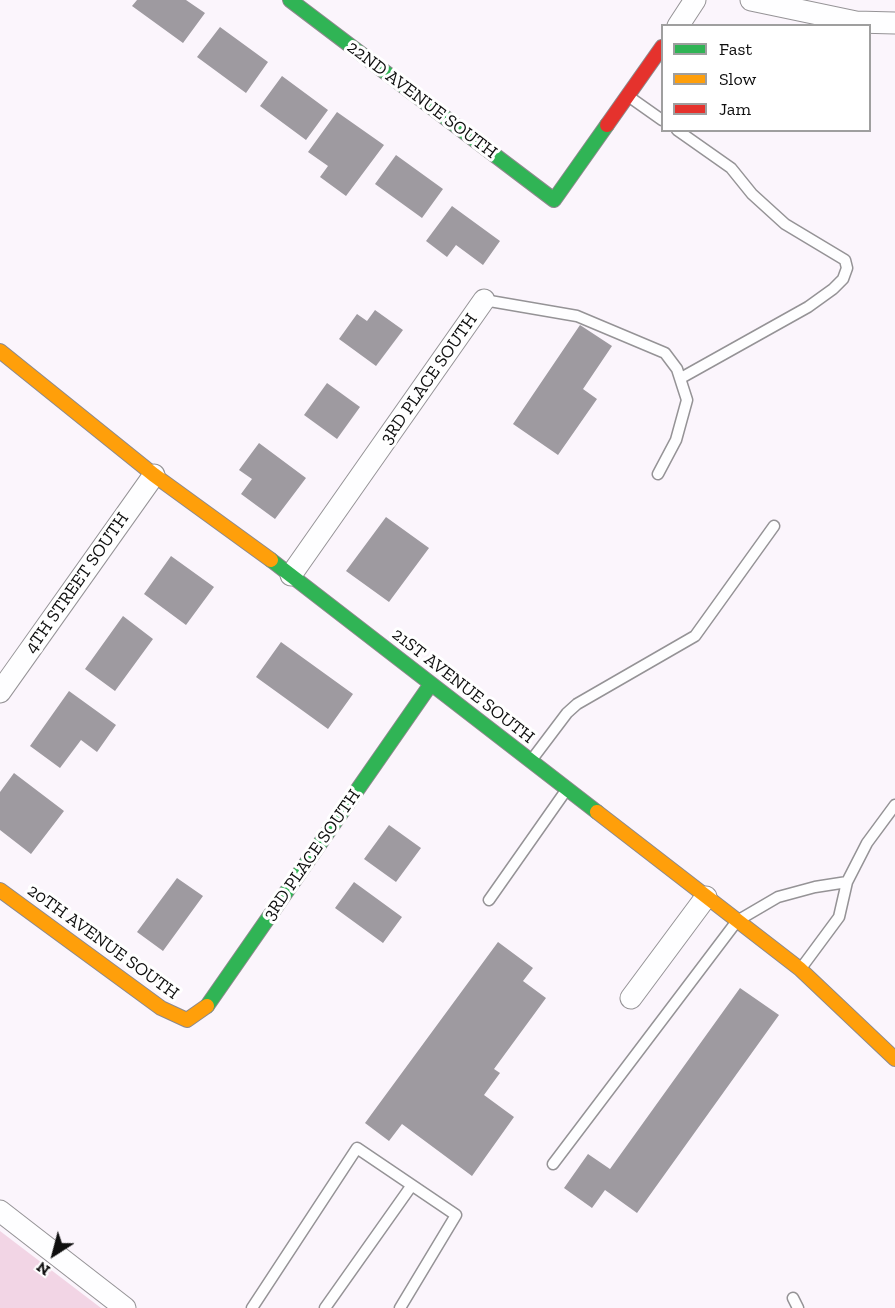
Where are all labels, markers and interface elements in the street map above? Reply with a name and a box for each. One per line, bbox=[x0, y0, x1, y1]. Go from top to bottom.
legend bbox=[661, 24, 871, 132]
street label: 22ND AVENUE SOUTH bbox=[343, 36, 501, 164]
text: Fast bbox=[719, 38, 752, 60]
text: Slow bbox=[719, 68, 756, 90]
text: Jam bbox=[719, 98, 751, 120]
street label: 3RD PLACE SOUTH bbox=[376, 310, 482, 448]
street label: 4TH STREET SOUTH bbox=[20, 509, 134, 657]
street label: 21ST AVENUE SOUTH bbox=[387, 624, 539, 748]
street label: 3RD PLACE SOUTH bbox=[259, 786, 365, 924]
street label: 20TH AVENUE SOUTH bbox=[23, 880, 183, 1004]
north arrow bbox=[24, 1224, 84, 1284]
text: N bbox=[33, 1258, 54, 1280]

